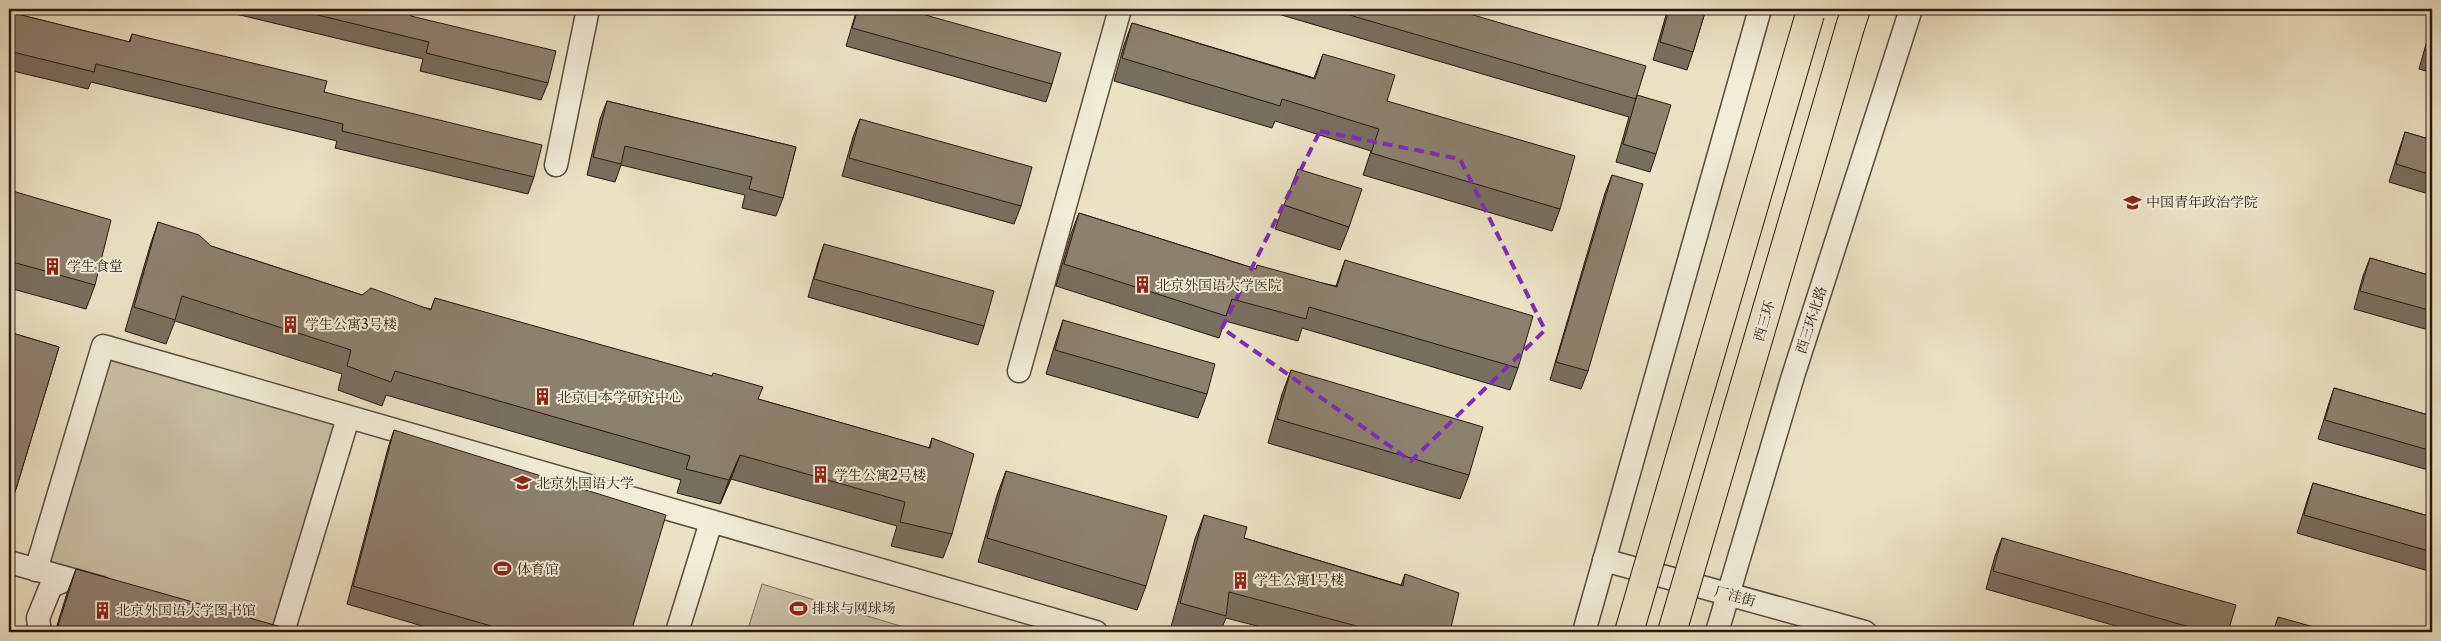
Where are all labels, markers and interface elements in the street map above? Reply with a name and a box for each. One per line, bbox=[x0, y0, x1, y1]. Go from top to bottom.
school or university icon: 中国青年政治学院 bbox=[2122, 192, 2142, 212]
place label: 中国青年政治学院 bbox=[2146, 193, 2258, 211]
building icon: 学生食堂 bbox=[43, 256, 63, 276]
place label: 学生食堂 bbox=[67, 257, 123, 275]
building icon: 北京外国语大学医院 bbox=[1132, 275, 1152, 295]
place label: 北京外国语大学医院 bbox=[1156, 276, 1282, 294]
street label: 西三环北路 bbox=[1792, 284, 1830, 356]
street label: 西三环 bbox=[1750, 298, 1778, 344]
building icon: 学生公寓3号楼 bbox=[281, 314, 301, 334]
place label: 学生公寓3号楼 bbox=[305, 315, 397, 333]
building icon: 北京日本学研究中心 bbox=[533, 387, 553, 407]
place label: 北京日本学研究中心 bbox=[557, 388, 683, 406]
building icon: 学生公寓2号楼 bbox=[810, 465, 830, 485]
place label: 学生公寓2号楼 bbox=[834, 466, 926, 484]
school or university icon: 北京外国语大学 bbox=[512, 473, 532, 493]
place label: 北京外国语大学 bbox=[536, 474, 634, 492]
sports icon: 体育馆 bbox=[493, 559, 513, 579]
place label: 体育馆 bbox=[517, 560, 559, 578]
building icon: 学生公寓1号楼 bbox=[1230, 570, 1250, 590]
place label: 学生公寓1号楼 bbox=[1254, 571, 1344, 589]
street label: 厂洼街 bbox=[1712, 582, 1758, 610]
sports icon: 排球与网球场 bbox=[788, 598, 808, 618]
place label: 排球与网球场 bbox=[812, 599, 896, 617]
building icon: 北京外国语大学图书馆 bbox=[92, 600, 112, 620]
place label: 北京外国语大学图书馆 bbox=[116, 601, 256, 619]

